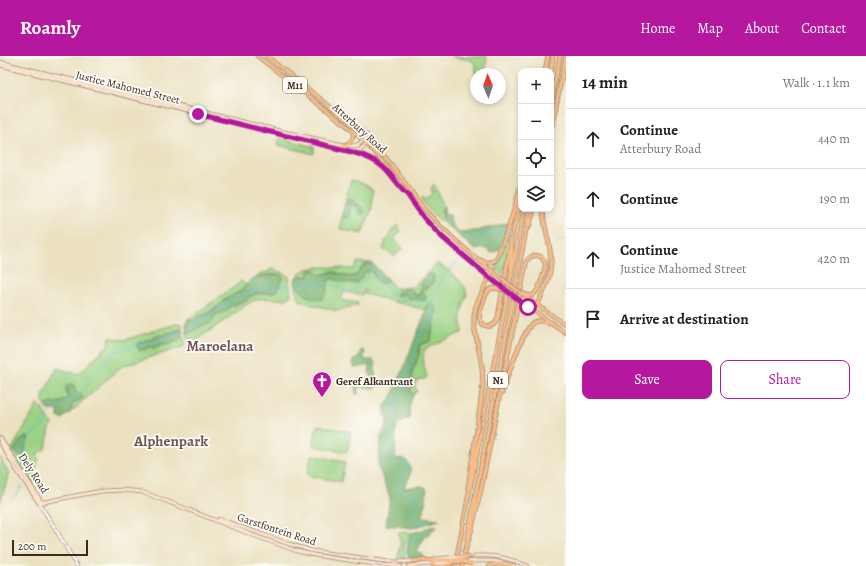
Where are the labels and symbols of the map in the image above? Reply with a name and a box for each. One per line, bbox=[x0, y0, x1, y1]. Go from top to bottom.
street label: Justice Mahomed Street bbox=[74, 67, 182, 108]
north arrow bbox=[470, 68, 506, 104]
road number: M11 bbox=[283, 77, 307, 93]
street label: Atterbury Road bbox=[328, 99, 390, 157]
route end bbox=[189, 105, 207, 123]
route start bbox=[519, 298, 537, 316]
district label: Maroelana bbox=[186, 336, 254, 356]
church icon: Geref Alkantrant bbox=[311, 370, 333, 398]
road number: N1 bbox=[488, 372, 508, 388]
place label: Geref Alkantrant bbox=[336, 374, 414, 389]
district label: Alphenpark bbox=[133, 431, 208, 451]
street label: Dely Road bbox=[15, 450, 52, 496]
street label: Garstfontein Road bbox=[235, 510, 318, 549]
scale bar bbox=[12, 538, 88, 557]

